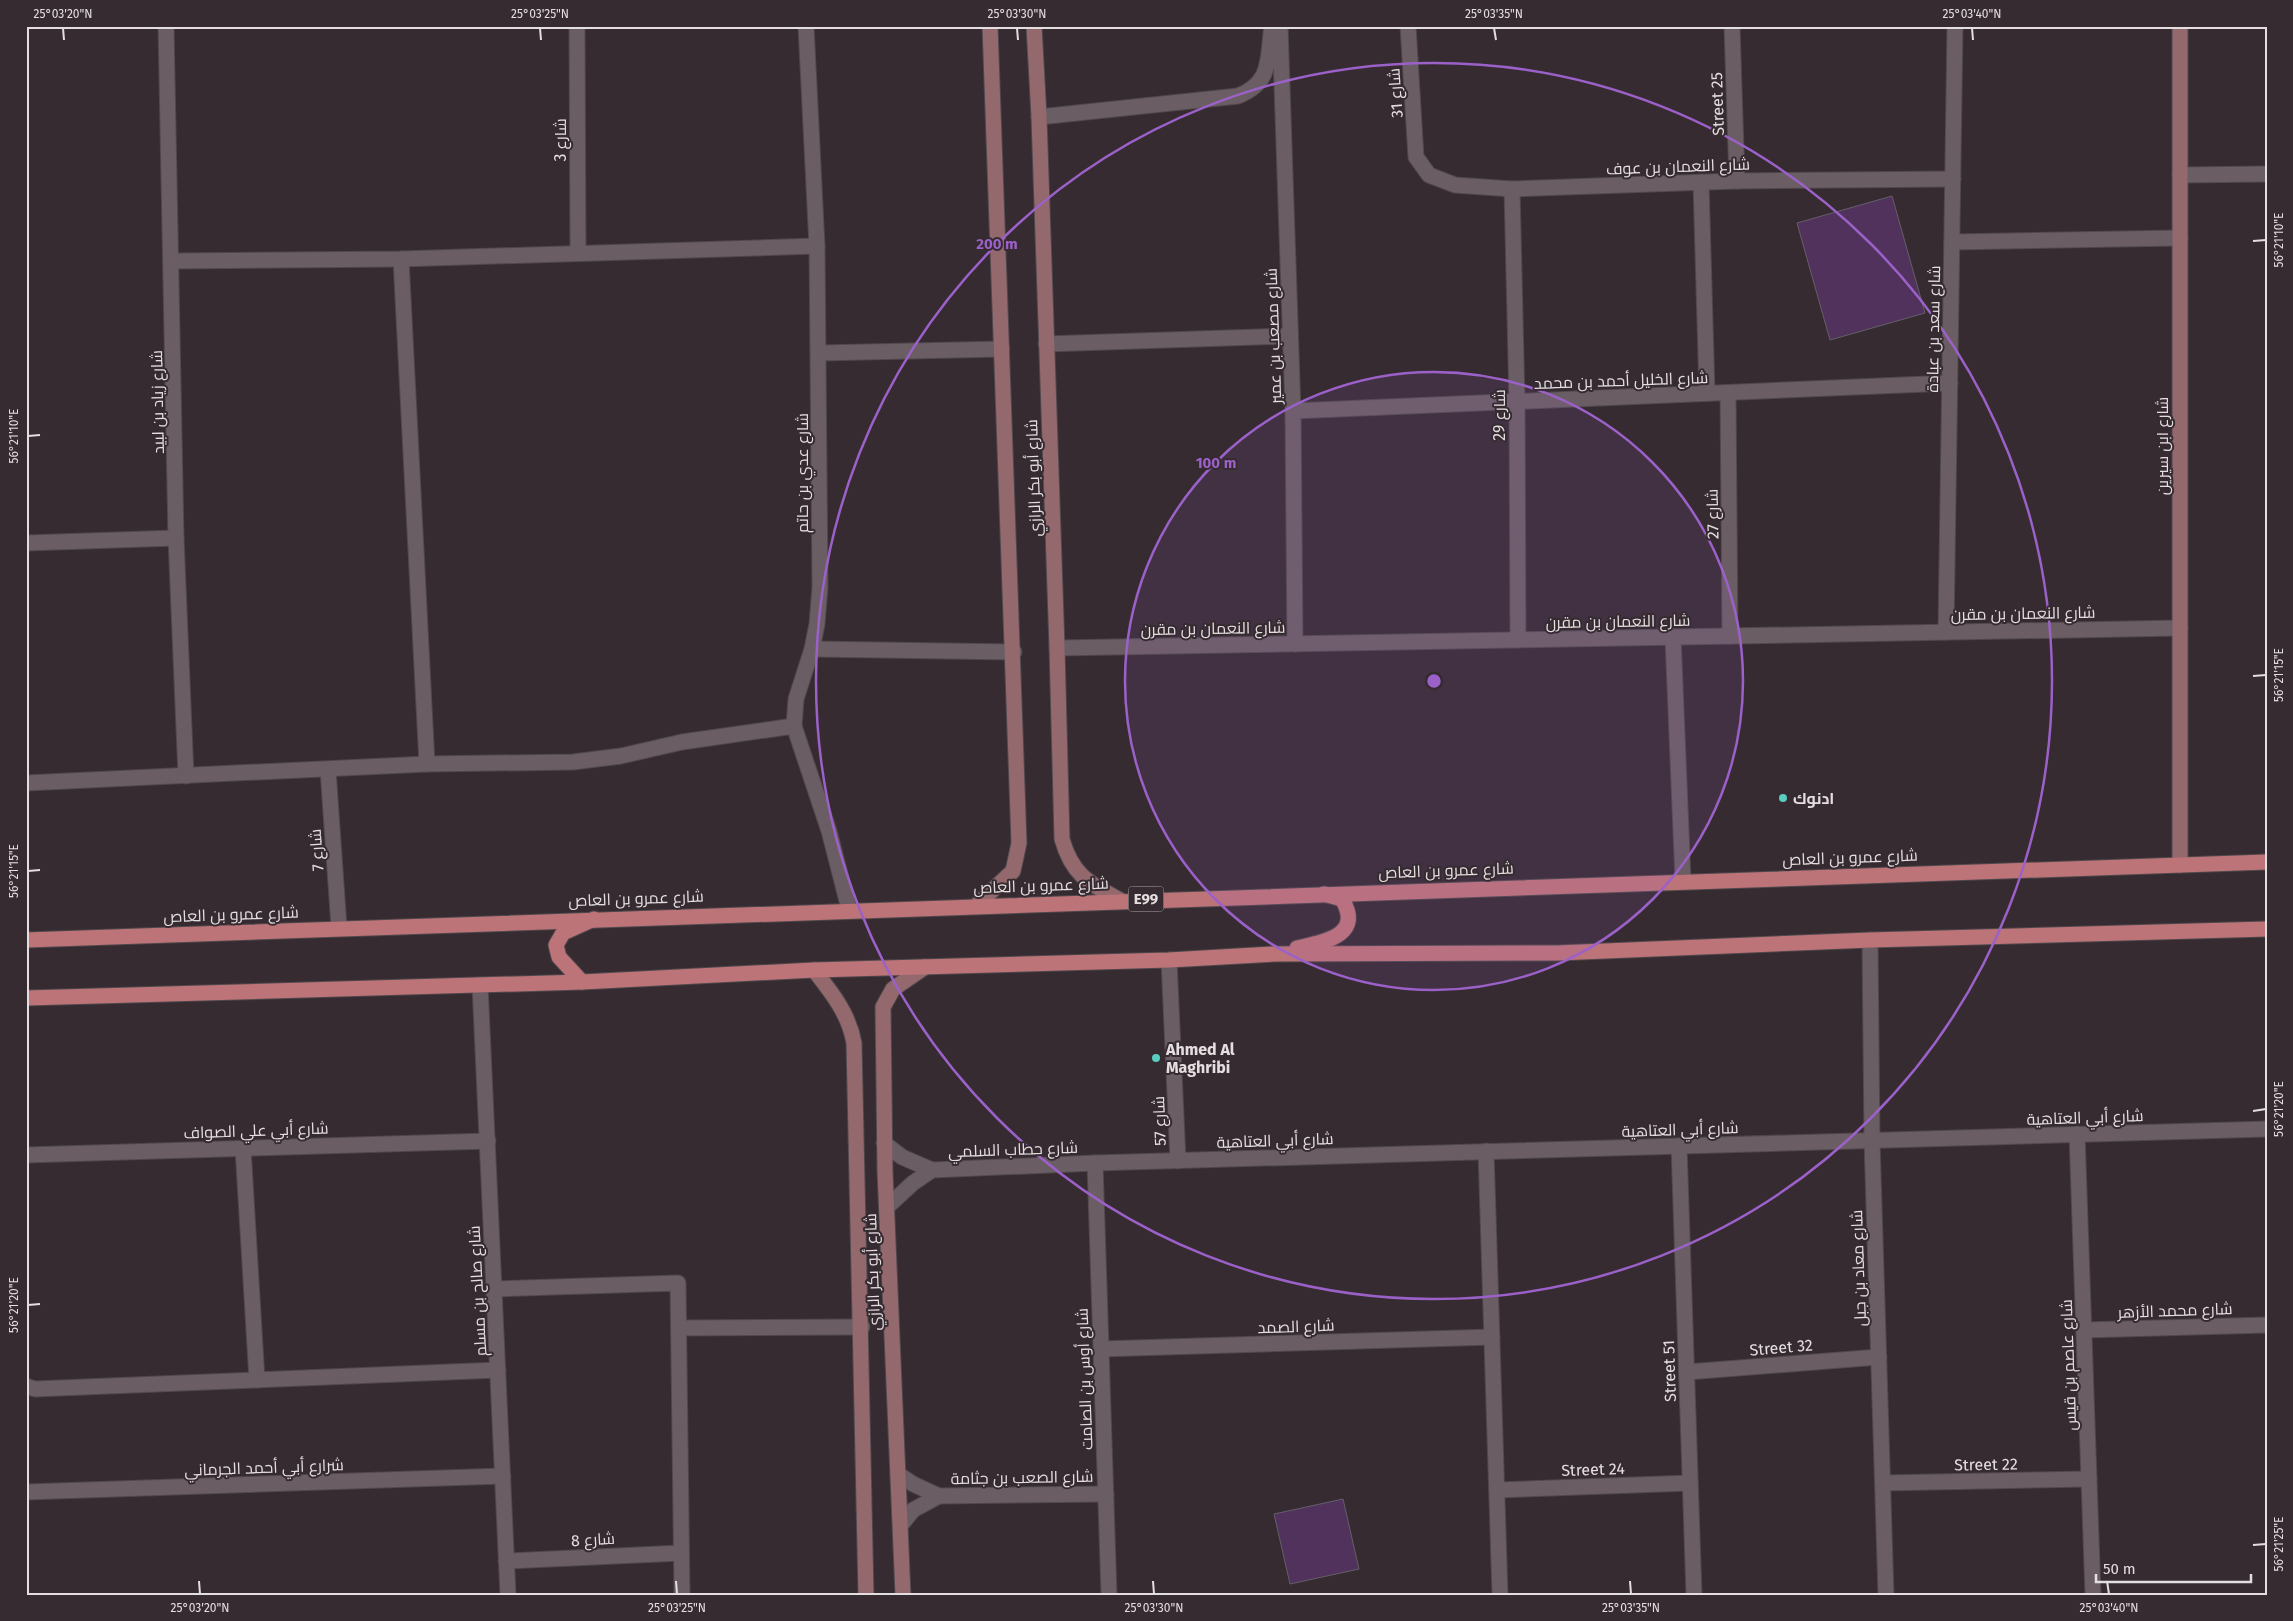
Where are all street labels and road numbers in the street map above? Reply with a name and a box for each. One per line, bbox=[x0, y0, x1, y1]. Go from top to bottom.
street label: شارع 31 bbox=[1384, 67, 1409, 118]
street label: Street 25 bbox=[1707, 72, 1728, 136]
street label: شارع 3 bbox=[551, 118, 572, 162]
street label: شارع النعمان بن عوف bbox=[1606, 154, 1750, 181]
street label: شارع سعد بن عبادة bbox=[1923, 265, 1946, 393]
street label: شارع مصعب بن عمير bbox=[1262, 268, 1287, 405]
street label: شارع زياد بن لبيد bbox=[147, 350, 170, 454]
street label: شارع الخليل أحمد بن محمد bbox=[1534, 368, 1709, 395]
street label: شارع 29 bbox=[1490, 389, 1511, 441]
street label: شارع ابن سيرين bbox=[2153, 397, 2174, 495]
street label: شارع عدي بن حاتم bbox=[793, 413, 816, 533]
street label: شارع أبو بكر الرازي bbox=[1022, 419, 1049, 537]
street label: شارع 27 bbox=[1703, 489, 1724, 539]
street label: شارع النعمان بن مقرن bbox=[1950, 603, 2096, 626]
street label: شارع النعمان بن مقرن bbox=[1545, 611, 1691, 634]
street label: شارع النعمان بن مقرن bbox=[1140, 618, 1286, 641]
street label: شارع 7 bbox=[306, 828, 329, 872]
street label: شارع عمرو بن العاص bbox=[1782, 846, 1918, 871]
street label: شارع عمرو بن العاص bbox=[1378, 859, 1514, 884]
street label: شارع عمرو بن العاص bbox=[973, 874, 1109, 899]
road number: E99 bbox=[1128, 886, 1164, 912]
street label: شارع عمرو بن العاص bbox=[568, 887, 704, 912]
street label: شارع عمرو بن العاص bbox=[163, 903, 299, 928]
street label: شارع 57 bbox=[1149, 1096, 1172, 1146]
street label: شارع أبي العتاهية bbox=[2026, 1106, 2144, 1133]
street label: شارع أبي علي الصواف bbox=[183, 1118, 329, 1147]
street label: شارع أبي العتاهية bbox=[1621, 1118, 1739, 1145]
street label: شارع أبي العتاهية bbox=[1216, 1129, 1334, 1156]
street label: شارع حطاب السلمي bbox=[948, 1138, 1078, 1165]
street label: شارع معاد بن جبل bbox=[1847, 1209, 1872, 1327]
street label: شارع أبو بكر الرازي bbox=[861, 1213, 888, 1331]
street label: شارع صالح بن مسلم bbox=[465, 1225, 492, 1357]
street label: شارع عاصم بن قيس bbox=[2057, 1299, 2082, 1431]
street label: شارع محمد اﻷزهر bbox=[2116, 1299, 2233, 1324]
street label: شارع أوس بن الصامت bbox=[1073, 1308, 1098, 1450]
street label: شارع الصمد bbox=[1257, 1316, 1335, 1339]
street label: Street 32 bbox=[1749, 1335, 1814, 1360]
street label: Street 51 bbox=[1659, 1340, 1680, 1402]
street label: Street 22 bbox=[1954, 1454, 2018, 1475]
street label: شرارع أبي أحمد الجرماني bbox=[184, 1455, 344, 1484]
street label: Street 24 bbox=[1561, 1459, 1626, 1480]
street label: شارع الصعب بن جثامة bbox=[951, 1467, 1093, 1490]
street label: شارع 8 bbox=[571, 1529, 616, 1552]

